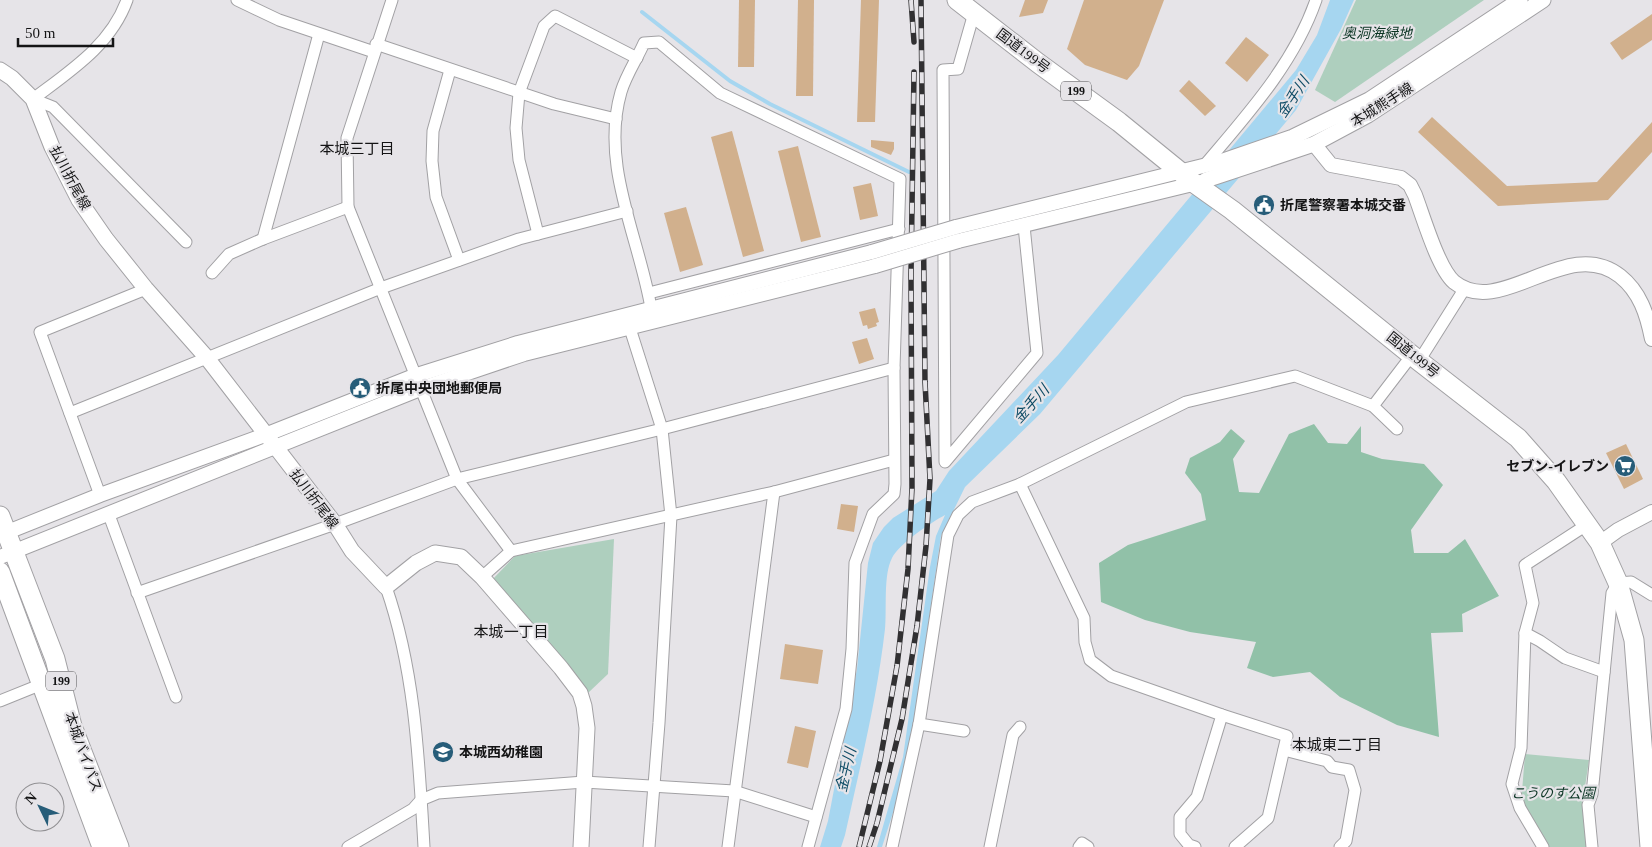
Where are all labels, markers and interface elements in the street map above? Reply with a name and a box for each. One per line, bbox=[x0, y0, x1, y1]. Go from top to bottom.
scale bar bbox=[18, 15, 112, 47]
text: 50 m bbox=[25, 25, 56, 41]
street label: 国道199号 bbox=[993, 26, 1053, 76]
park label: 奥洞海緑地 bbox=[1342, 26, 1414, 41]
water label: 金手川 bbox=[1274, 72, 1313, 120]
street label: 本城熊手線 bbox=[1348, 79, 1416, 130]
road number: 199 bbox=[1061, 82, 1091, 100]
district label: 本城三丁目 bbox=[319, 141, 395, 157]
street label: 払川折尾線 bbox=[47, 144, 93, 212]
public building icon: 折尾警察署本城交番 bbox=[1252, 193, 1276, 217]
place label: 折尾警察署本城交番 bbox=[1280, 197, 1406, 213]
street label: 国道199号 bbox=[1384, 329, 1442, 381]
public building icon: 折尾中央団地郵便局 bbox=[348, 376, 372, 400]
water label: 金手川 bbox=[1010, 380, 1053, 426]
place label: 折尾中央団地郵便局 bbox=[376, 381, 502, 396]
supermarket icon: セブン-イレブン bbox=[1613, 454, 1637, 478]
place label: セブン-イレブン bbox=[1506, 458, 1609, 474]
street label: 払川折尾線 bbox=[287, 467, 341, 531]
district label: 本城一丁目 bbox=[473, 624, 549, 640]
road number: 199 bbox=[46, 671, 76, 690]
street label: 本城バイパス bbox=[62, 710, 104, 794]
district label: 本城東二丁目 bbox=[1292, 737, 1382, 753]
school or university icon: 本城西幼稚園 bbox=[431, 740, 455, 764]
place label: 本城西幼稚園 bbox=[459, 744, 543, 760]
water label: 金手川 bbox=[833, 744, 859, 794]
north arrow bbox=[15, 782, 65, 832]
park label: こうのす公園 bbox=[1511, 786, 1597, 801]
text: N bbox=[22, 790, 40, 807]

